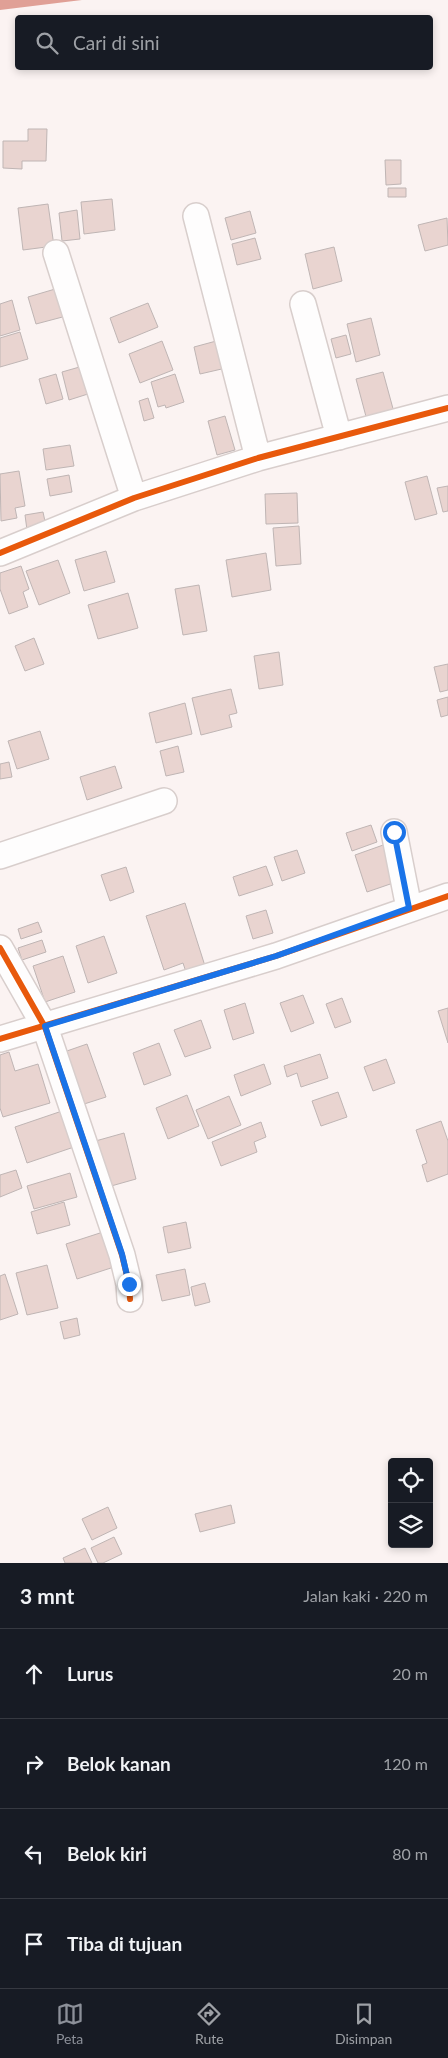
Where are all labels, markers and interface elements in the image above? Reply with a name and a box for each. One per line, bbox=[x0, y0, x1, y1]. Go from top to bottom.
search box bbox=[15, 15, 433, 70]
icon: search bbox=[33, 29, 61, 57]
text: Cari di sini bbox=[73, 31, 160, 54]
route start bbox=[383, 821, 406, 844]
route end bbox=[118, 1273, 141, 1296]
map controls bbox=[388, 1458, 433, 1548]
button: locate bbox=[388, 1458, 433, 1503]
button: layers bbox=[388, 1503, 433, 1548]
text: 3 mnt bbox=[20, 1583, 74, 1608]
text: Jalan kaki · 220 m bbox=[303, 1586, 428, 1605]
icon: ahead bbox=[20, 1660, 48, 1688]
text: Lurus bbox=[67, 1662, 113, 1685]
text: 20 m bbox=[392, 1664, 428, 1683]
icon: right bbox=[20, 1750, 48, 1778]
text: Belok kanan bbox=[67, 1752, 171, 1775]
text: 120 m bbox=[383, 1754, 428, 1773]
icon: left bbox=[20, 1840, 48, 1868]
text: Belok kiri bbox=[67, 1842, 147, 1865]
text: 80 m bbox=[392, 1844, 428, 1863]
icon: arrive bbox=[20, 1930, 48, 1958]
text: Tiba di tujuan bbox=[67, 1932, 182, 1955]
tab: Peta bbox=[56, 2000, 84, 2047]
tab: Rute bbox=[195, 2000, 224, 2047]
tab: Disimpan bbox=[335, 2000, 392, 2047]

